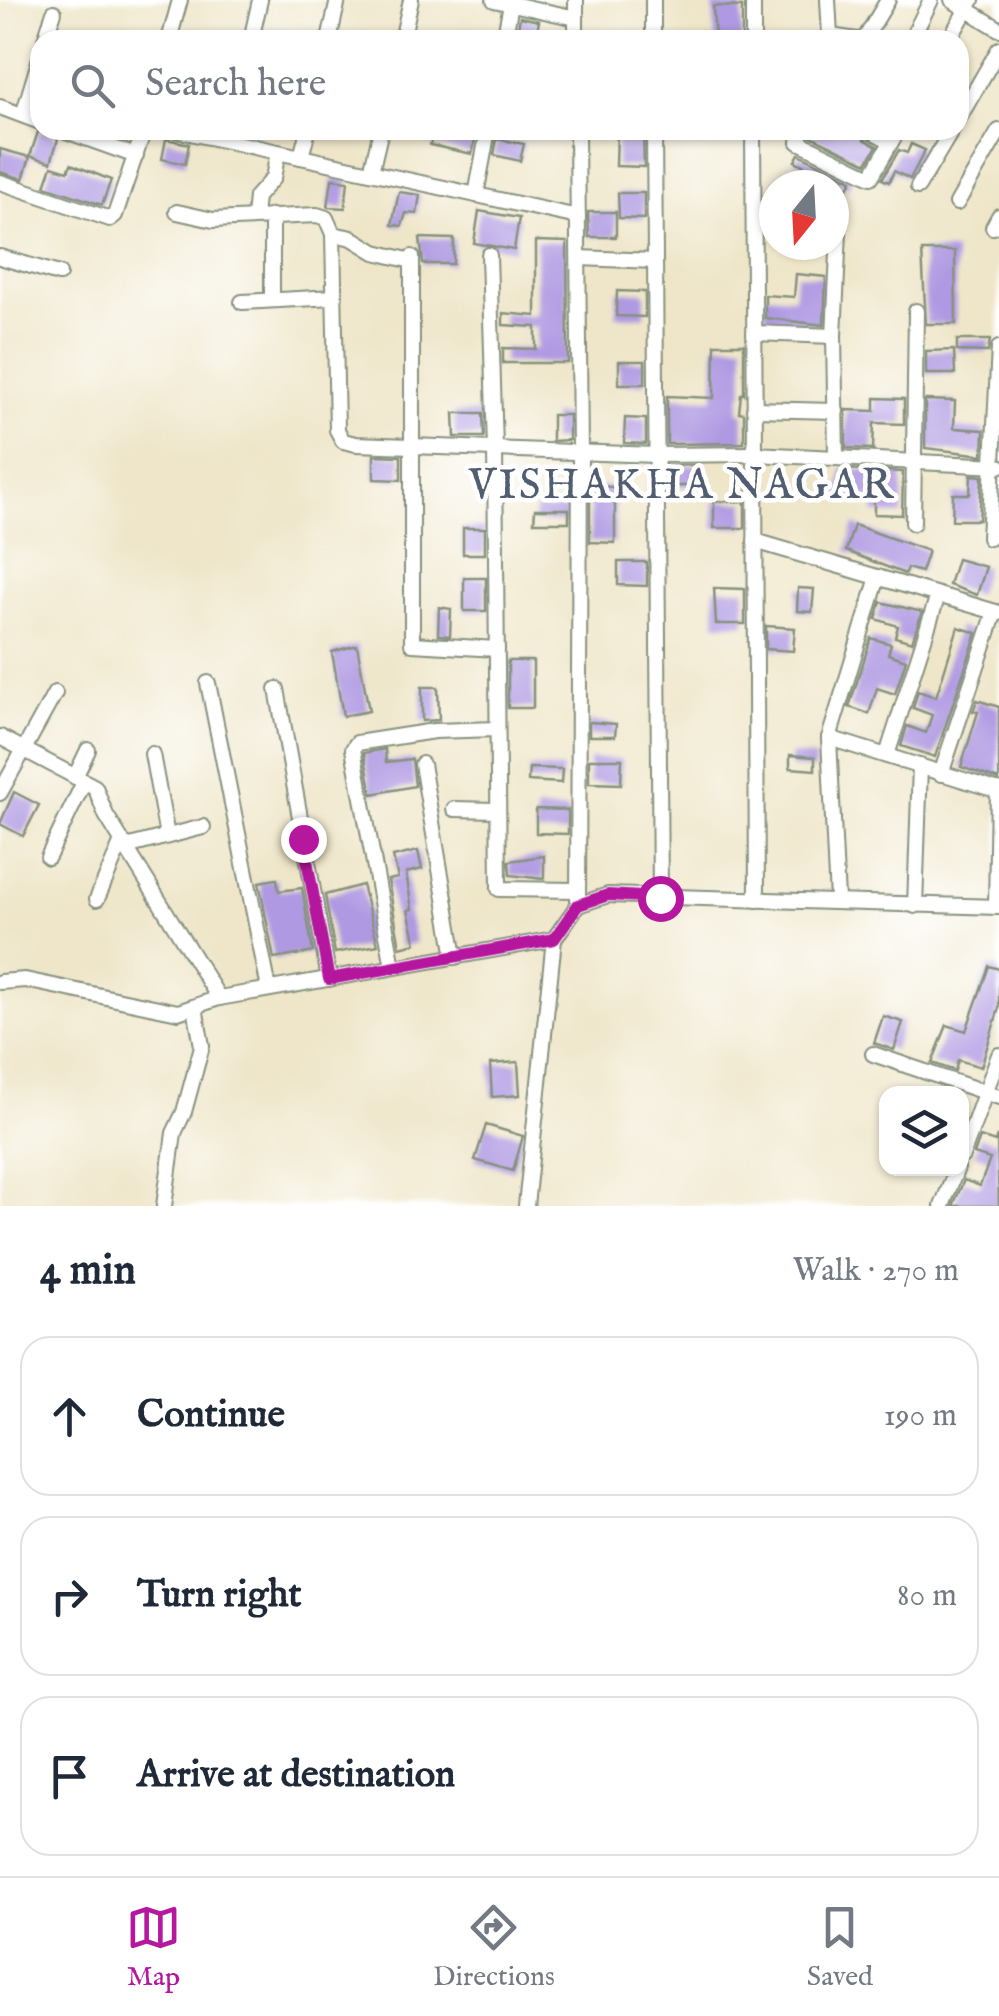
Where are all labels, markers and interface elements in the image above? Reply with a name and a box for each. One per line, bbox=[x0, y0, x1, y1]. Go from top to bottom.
search box bbox=[30, 30, 969, 140]
icon: search bbox=[65, 58, 120, 113]
text: Search here bbox=[145, 61, 326, 109]
north arrow bbox=[759, 170, 849, 260]
district label: VISHAKHA NAGAR bbox=[467, 460, 896, 513]
route end bbox=[281, 817, 327, 863]
route start bbox=[638, 876, 684, 922]
map controls bbox=[879, 1086, 969, 1176]
button: layers bbox=[879, 1086, 969, 1176]
text: 4 min bbox=[40, 1245, 136, 1298]
text: Walk · 270 m bbox=[793, 1251, 959, 1292]
icon: ahead bbox=[42, 1389, 97, 1444]
text: Continue bbox=[137, 1392, 285, 1440]
text: 190 m bbox=[884, 1396, 957, 1437]
icon: right bbox=[42, 1569, 97, 1624]
text: Turn right bbox=[137, 1572, 301, 1620]
text: 80 m bbox=[897, 1576, 957, 1617]
icon: arrive bbox=[42, 1749, 97, 1804]
text: Arrive at destination bbox=[137, 1752, 455, 1800]
tab: Map bbox=[126, 1900, 181, 1995]
tab: Directions bbox=[433, 1900, 555, 1995]
tab: Saved bbox=[807, 1900, 873, 1995]

